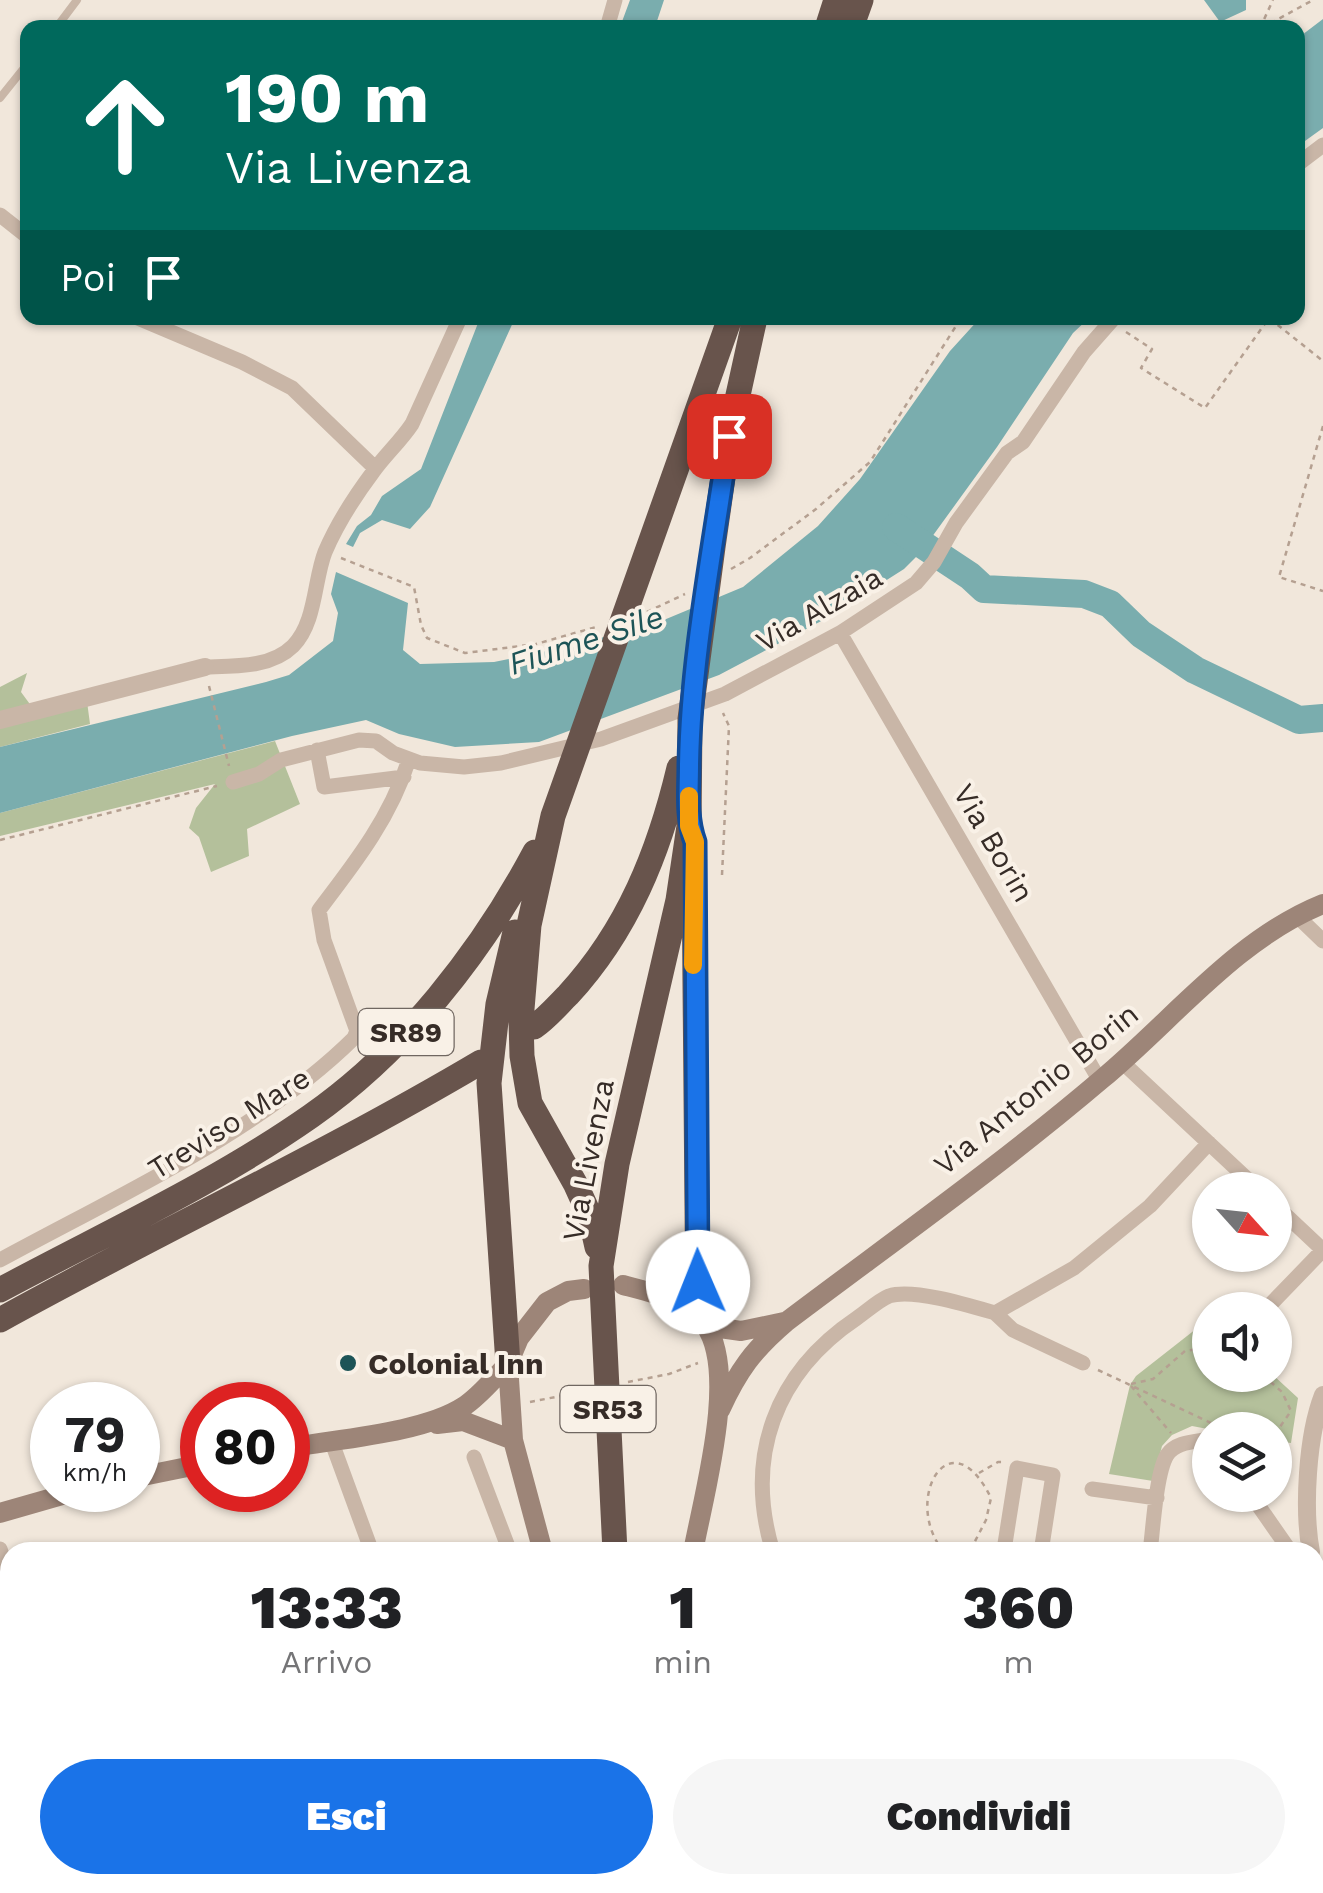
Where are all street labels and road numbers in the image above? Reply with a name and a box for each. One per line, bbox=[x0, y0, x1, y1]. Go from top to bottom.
street label: Via Alzaia bbox=[750, 559, 888, 659]
street label: Via Borin bbox=[946, 778, 1042, 908]
street label: Via Antonio Borin bbox=[927, 996, 1145, 1182]
road number: SR89 bbox=[358, 1009, 454, 1055]
street label: Treviso Mare bbox=[142, 1059, 316, 1187]
street label: Via Livenza bbox=[555, 1076, 621, 1244]
road number: SR53 bbox=[560, 1386, 656, 1432]

